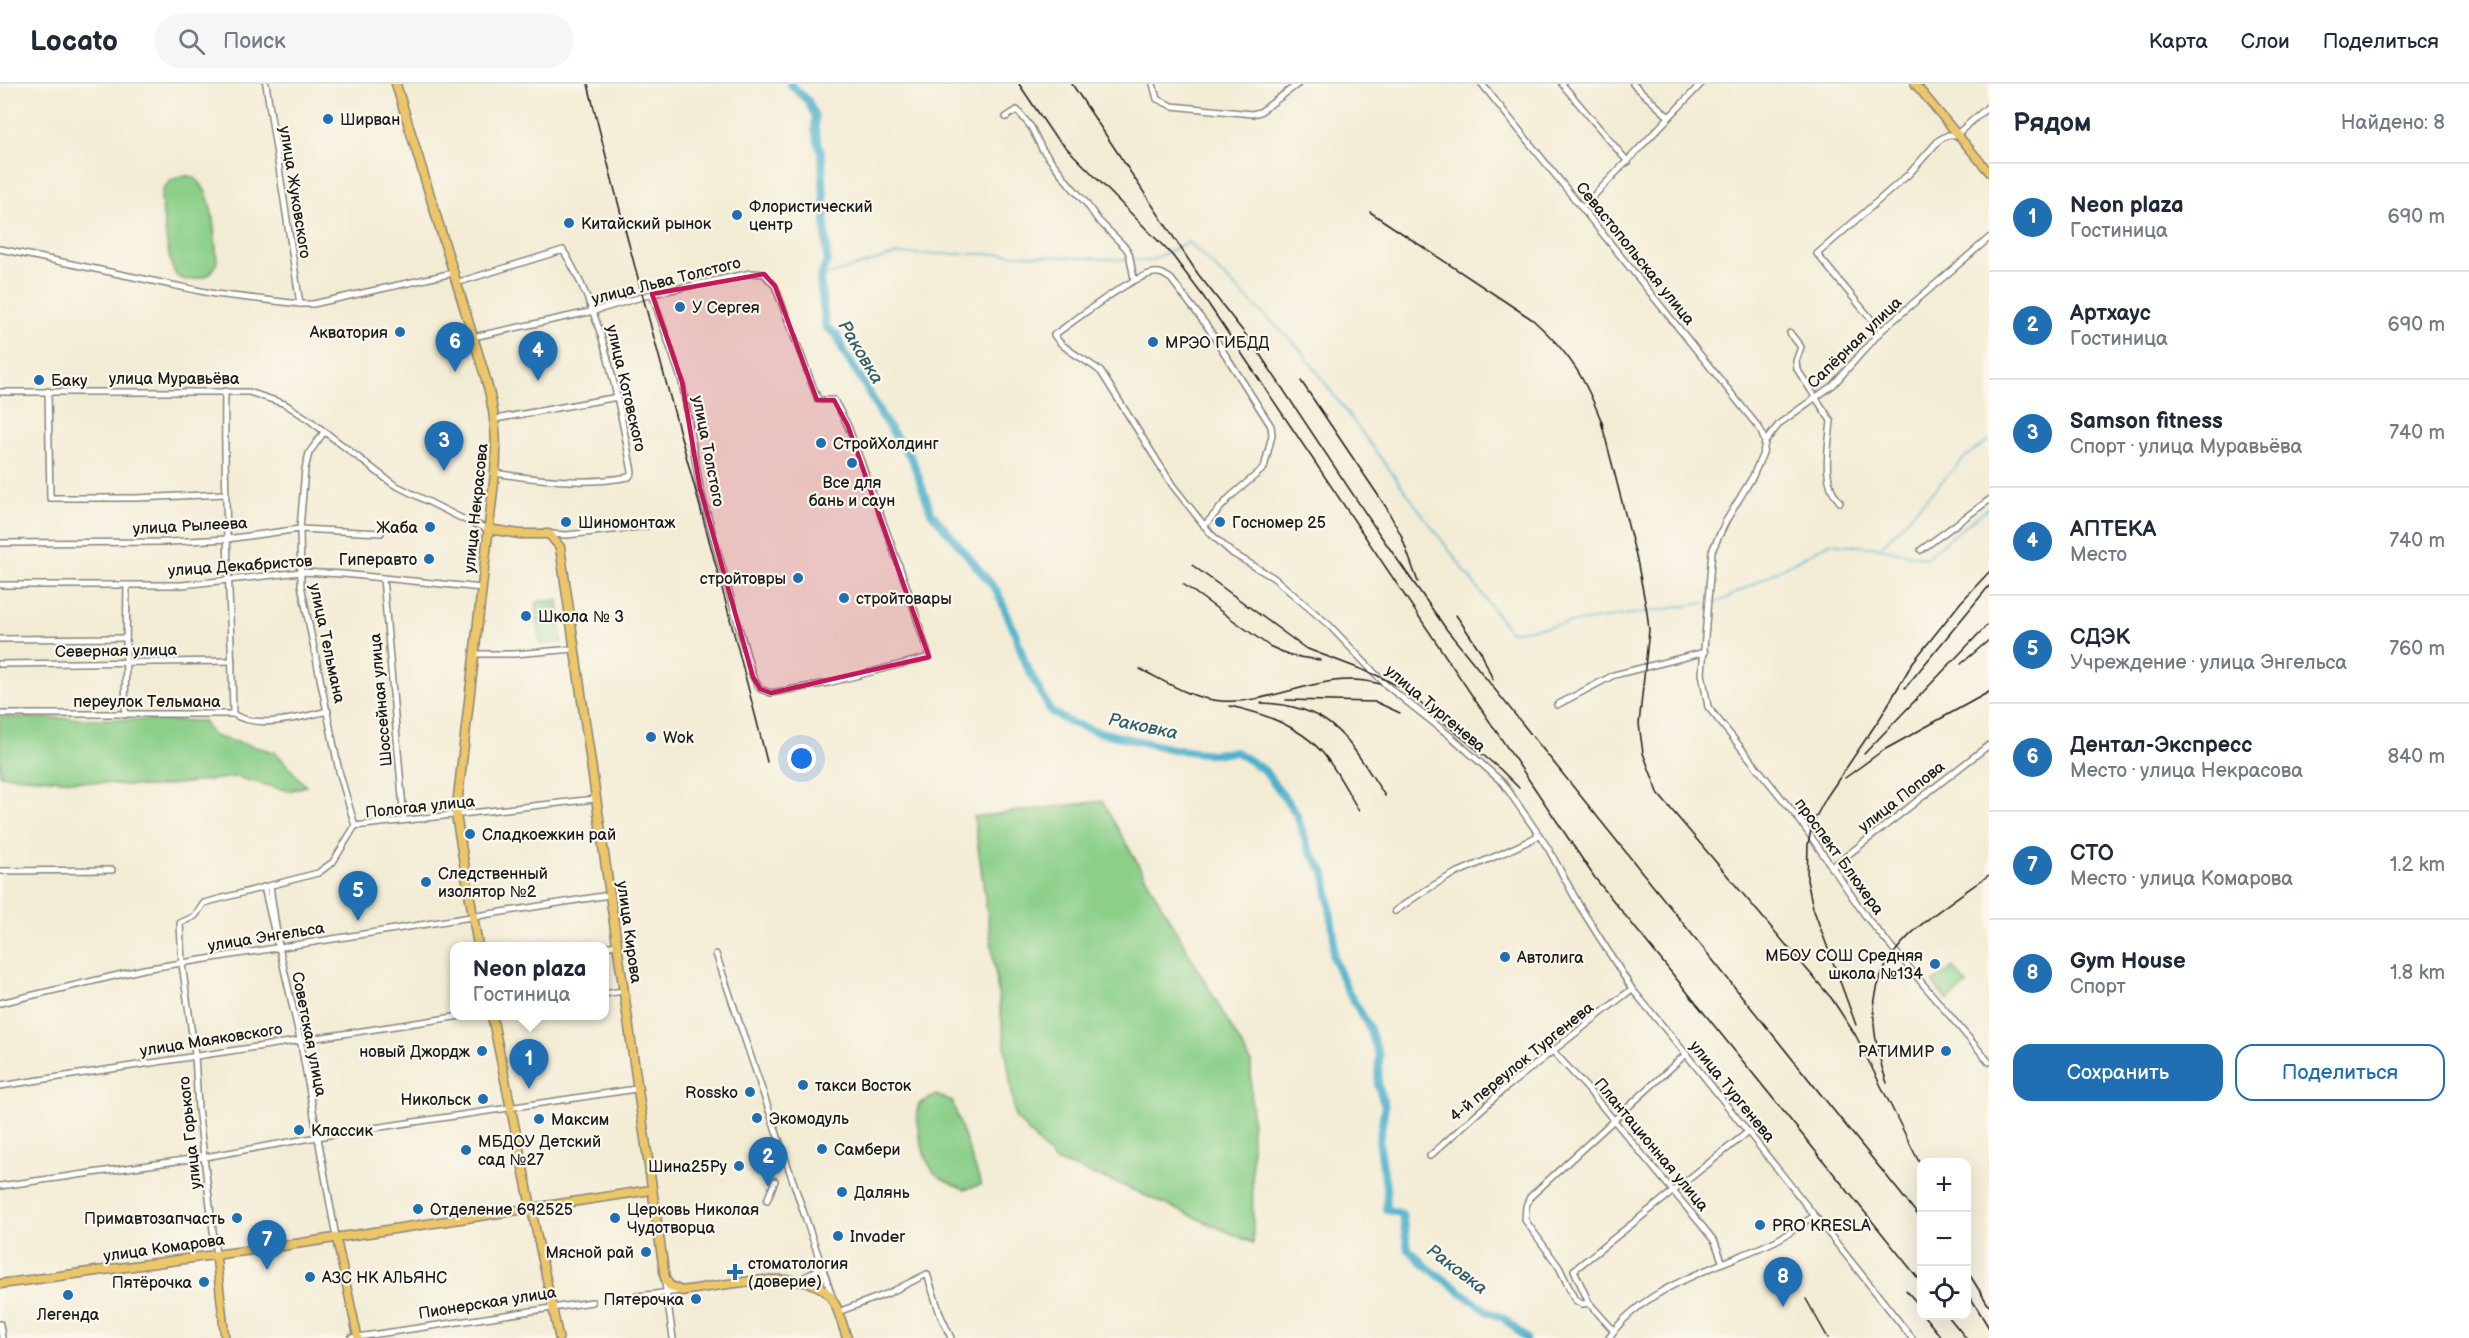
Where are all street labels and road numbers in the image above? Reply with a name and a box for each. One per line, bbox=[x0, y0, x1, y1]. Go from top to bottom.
street label: улица Жуковского bbox=[275, 125, 314, 260]
street label: Севастопольская улица bbox=[1571, 179, 1699, 330]
street label: улица Льва Толстого bbox=[590, 254, 743, 309]
street label: Сапёрная улица bbox=[1804, 293, 1906, 393]
street label: улица Котовского bbox=[602, 323, 649, 454]
street label: улица Муравьёва bbox=[109, 370, 240, 389]
street label: улица Толстого bbox=[687, 394, 728, 508]
street label: улица Некрасова bbox=[460, 442, 493, 574]
street label: улица Рылеева bbox=[132, 514, 249, 539]
street label: улица Декабристов bbox=[167, 552, 314, 581]
street label: улица Тельмана bbox=[305, 582, 349, 706]
street label: Шоссейная улица bbox=[366, 632, 397, 767]
street label: Северная улица bbox=[55, 641, 178, 662]
street label: улица Тургенева bbox=[1381, 662, 1490, 757]
street label: переулок Тельмана bbox=[73, 693, 221, 712]
street label: улица Попова bbox=[1855, 757, 1949, 837]
street label: Пологая улица bbox=[364, 792, 477, 823]
street label: проспект Блюхера bbox=[1790, 795, 1888, 919]
street label: улица Кирова bbox=[612, 880, 645, 985]
street label: улица Энгельса bbox=[206, 919, 327, 956]
street label: Советская улица bbox=[287, 970, 330, 1099]
street label: 4-й переулок Тургенева bbox=[1446, 998, 1598, 1126]
street label: улица Маяковского bbox=[139, 1020, 284, 1061]
street label: улица Тургенева bbox=[1685, 1037, 1779, 1147]
street label: улица Горького bbox=[175, 1075, 206, 1190]
street label: Плантационная улица bbox=[1590, 1075, 1712, 1216]
street label: улица Комарова bbox=[102, 1230, 227, 1266]
street label: Пионерская улица bbox=[417, 1283, 558, 1324]

